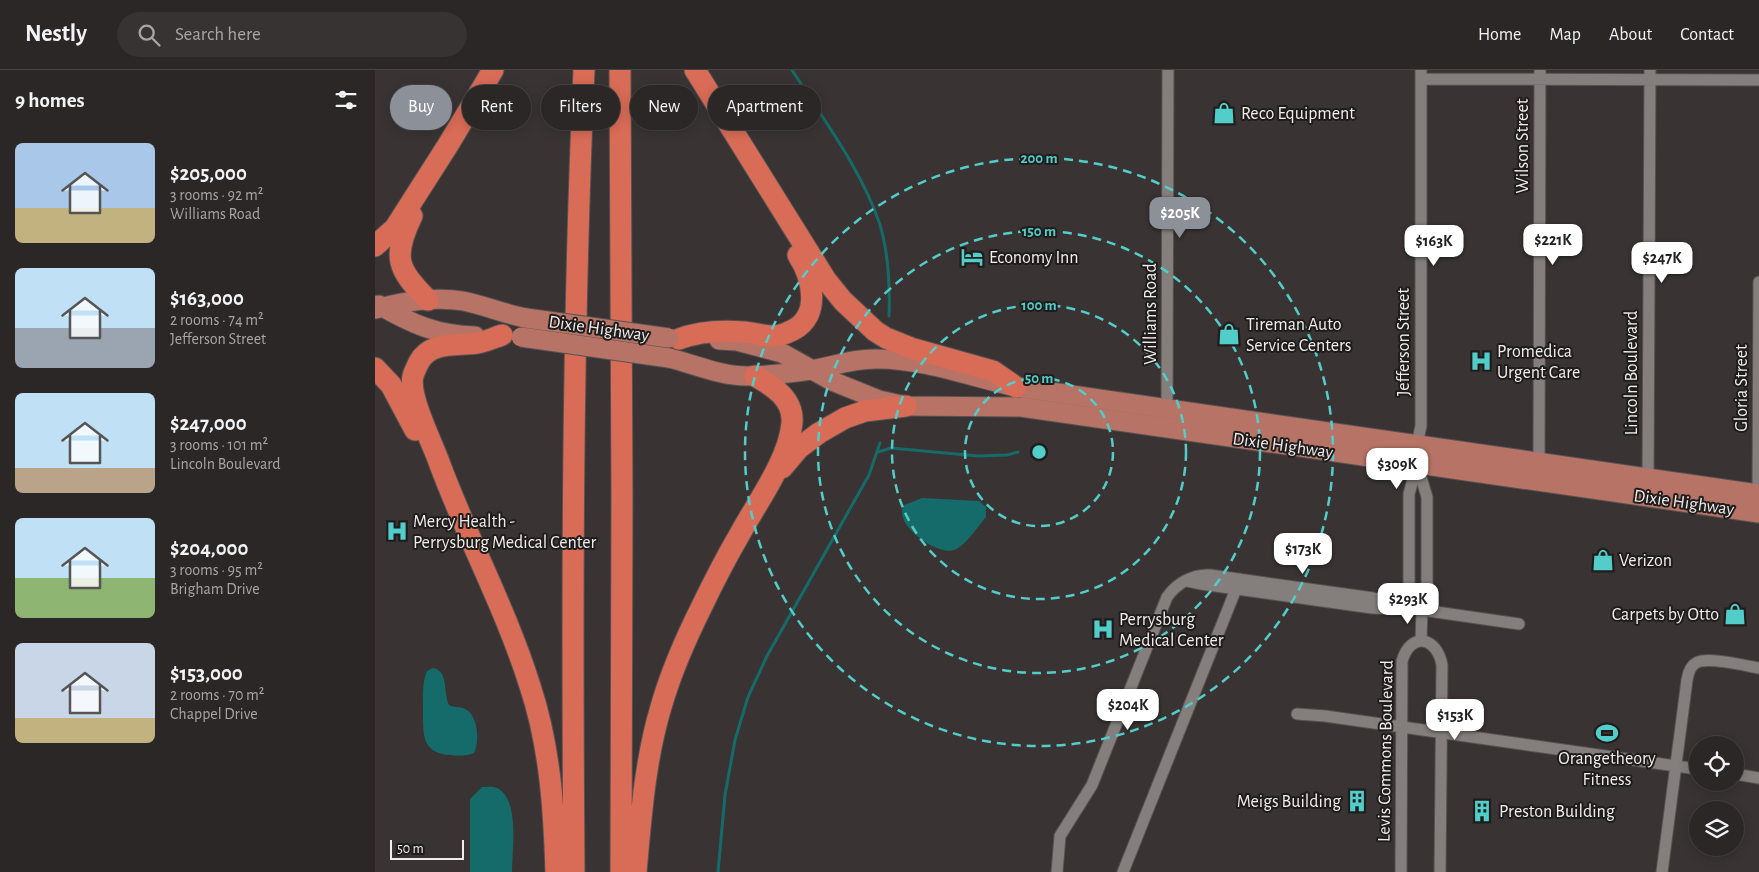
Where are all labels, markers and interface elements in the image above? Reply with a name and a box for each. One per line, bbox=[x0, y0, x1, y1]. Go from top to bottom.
search box bbox=[117, 12, 467, 57]
icon: search bbox=[135, 21, 163, 49]
text: Nestly bbox=[25, 22, 87, 46]
text: Search here bbox=[175, 25, 261, 44]
text: Home bbox=[1478, 26, 1521, 44]
text: Map bbox=[1549, 26, 1581, 44]
text: About bbox=[1609, 26, 1652, 44]
text: Contact bbox=[1680, 26, 1734, 44]
chip: Buy bbox=[390, 85, 452, 130]
chip: Rent bbox=[462, 85, 531, 130]
chip: Filters bbox=[541, 85, 620, 130]
chip: New bbox=[630, 85, 698, 130]
chip: Apartment bbox=[708, 85, 821, 130]
icon: filters bbox=[332, 86, 360, 114]
text: 9 homes bbox=[15, 90, 85, 111]
street label: Wilson Street bbox=[1514, 98, 1532, 193]
shop icon: Reco Equipment bbox=[1211, 100, 1237, 126]
place label: Reco Equipment bbox=[1241, 105, 1355, 123]
text: 200 m bbox=[1020, 151, 1058, 166]
icon: home bbox=[55, 163, 115, 223]
text: $205,000 bbox=[170, 163, 247, 184]
text: 3 rooms · 92 m² bbox=[170, 187, 263, 203]
pin: $205K bbox=[1145, 196, 1215, 239]
text: $205K bbox=[1160, 205, 1200, 221]
text: Williams Road bbox=[170, 206, 260, 222]
text: 150 m bbox=[1022, 224, 1056, 239]
pin: $163K bbox=[1399, 224, 1469, 267]
pin: $221K bbox=[1518, 224, 1588, 266]
text: $221K bbox=[1534, 232, 1572, 248]
text: $163K bbox=[1416, 233, 1452, 249]
pin: $247K bbox=[1627, 242, 1697, 284]
hotel icon: Economy Inn bbox=[959, 244, 985, 270]
place label: Economy Inn bbox=[989, 249, 1079, 267]
text: $247K bbox=[1642, 250, 1682, 266]
street label: Williams Road bbox=[1142, 263, 1160, 365]
icon: home bbox=[55, 288, 115, 348]
text: $163,000 bbox=[170, 288, 244, 309]
street label: Jefferson Street bbox=[1395, 288, 1413, 396]
text: 100 m bbox=[1021, 298, 1057, 313]
street label: Lincoln Boulevard bbox=[1623, 311, 1641, 435]
text: 2 rooms · 74 m² bbox=[170, 312, 264, 328]
street label: Dixie Highway bbox=[547, 313, 651, 345]
place label: Tireman Auto Service Centers bbox=[1246, 316, 1351, 355]
shop icon: Tireman Auto Service Centers bbox=[1216, 321, 1242, 347]
text: Jefferson Street bbox=[170, 331, 266, 347]
place label: Promedica Urgent Care bbox=[1497, 343, 1580, 382]
street label: Gloria Street bbox=[1733, 344, 1751, 432]
hospital icon: Promedica Urgent Care bbox=[1468, 348, 1494, 374]
text: 50 m bbox=[1025, 371, 1053, 386]
icon: home bbox=[55, 413, 115, 473]
text: $247,000 bbox=[170, 413, 247, 434]
street label: Dixie Highway bbox=[1231, 430, 1335, 462]
text: 3 rooms · 101 m² bbox=[170, 437, 268, 453]
centre of rings bbox=[1030, 443, 1048, 461]
pin: $309K bbox=[1362, 448, 1432, 490]
text: Lincoln Boulevard bbox=[170, 456, 281, 472]
text: $309K bbox=[1377, 456, 1417, 472]
street label: Dixie Highway bbox=[1632, 487, 1736, 519]
place label: Mercy Health - Perrysburg Medical Center bbox=[413, 513, 597, 552]
hospital icon: Mercy Health - Perrysburg Medical Center bbox=[384, 518, 410, 544]
pin: $173K bbox=[1268, 532, 1338, 575]
icon: home bbox=[55, 538, 115, 598]
text: $204,000 bbox=[170, 538, 248, 559]
text: $173K bbox=[1285, 541, 1321, 557]
shop icon: Verizon bbox=[1590, 547, 1616, 573]
place label: Verizon bbox=[1619, 552, 1672, 570]
text: 3 rooms · 95 m² bbox=[170, 562, 263, 578]
text: Brigham Drive bbox=[170, 581, 260, 597]
pin: $293K bbox=[1373, 582, 1443, 625]
text: $293K bbox=[1389, 591, 1427, 607]
shop icon: Carpets by Otto bbox=[1722, 601, 1748, 627]
place label: Carpets by Otto bbox=[1612, 606, 1719, 624]
place label: Perrysburg Medical Center bbox=[1119, 611, 1224, 650]
hospital icon: Perrysburg Medical Center bbox=[1090, 616, 1116, 642]
street label: Levis Commons Boulevard bbox=[1375, 660, 1397, 842]
icon: home bbox=[55, 663, 115, 723]
text: $153,000 bbox=[170, 663, 243, 684]
text: 2 rooms · 70 m² bbox=[170, 687, 264, 703]
pin: $204K bbox=[1093, 688, 1163, 731]
text: $204K bbox=[1108, 697, 1148, 713]
pin: $153K bbox=[1420, 698, 1490, 741]
text: Chappel Drive bbox=[170, 706, 258, 722]
text: $153K bbox=[1437, 707, 1473, 723]
sports icon: Orangetheory Fitness bbox=[1594, 720, 1620, 746]
map controls bbox=[1689, 736, 1744, 856]
button: locate bbox=[1689, 736, 1744, 791]
place label: Orangetheory Fitness bbox=[1558, 750, 1656, 789]
building icon: Meigs Building bbox=[1344, 788, 1370, 814]
place label: Meigs Building bbox=[1237, 793, 1341, 811]
building icon: Preston Building bbox=[1469, 798, 1495, 824]
button: layers bbox=[1689, 801, 1744, 856]
place label: Preston Building bbox=[1499, 803, 1615, 821]
scale bar bbox=[390, 837, 464, 860]
text: 50 m bbox=[397, 842, 424, 856]

